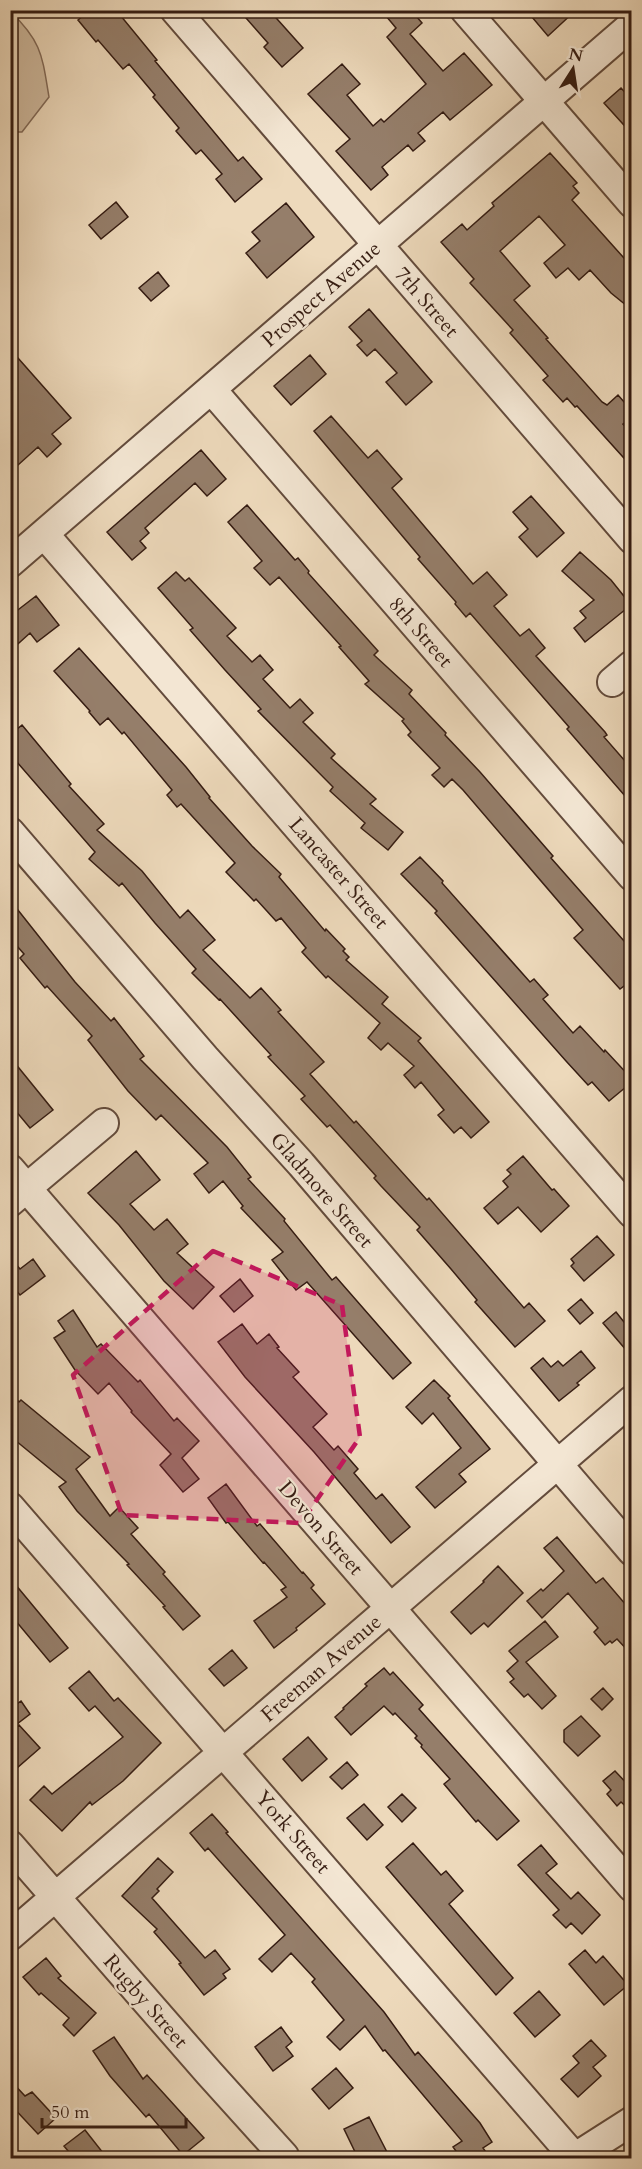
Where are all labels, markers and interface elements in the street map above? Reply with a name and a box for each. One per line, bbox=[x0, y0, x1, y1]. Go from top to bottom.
north arrow bbox=[543, 39, 603, 99]
text: N bbox=[567, 43, 585, 68]
street label: Prospect Avenue bbox=[256, 235, 387, 354]
street label: 7th Street bbox=[388, 261, 466, 344]
street label: 8th Street bbox=[382, 591, 460, 674]
street label: Lancaster Street bbox=[282, 811, 396, 936]
street label: Gladmore Street bbox=[263, 1126, 380, 1255]
street label: Devon Street bbox=[271, 1475, 370, 1582]
street label: Freeman Avenue bbox=[255, 1608, 388, 1729]
street label: York Street bbox=[248, 1784, 337, 1881]
street label: Rugby Street bbox=[97, 1948, 195, 2055]
scale bar bbox=[42, 2091, 186, 2129]
text: 50 m bbox=[51, 2100, 90, 2125]

